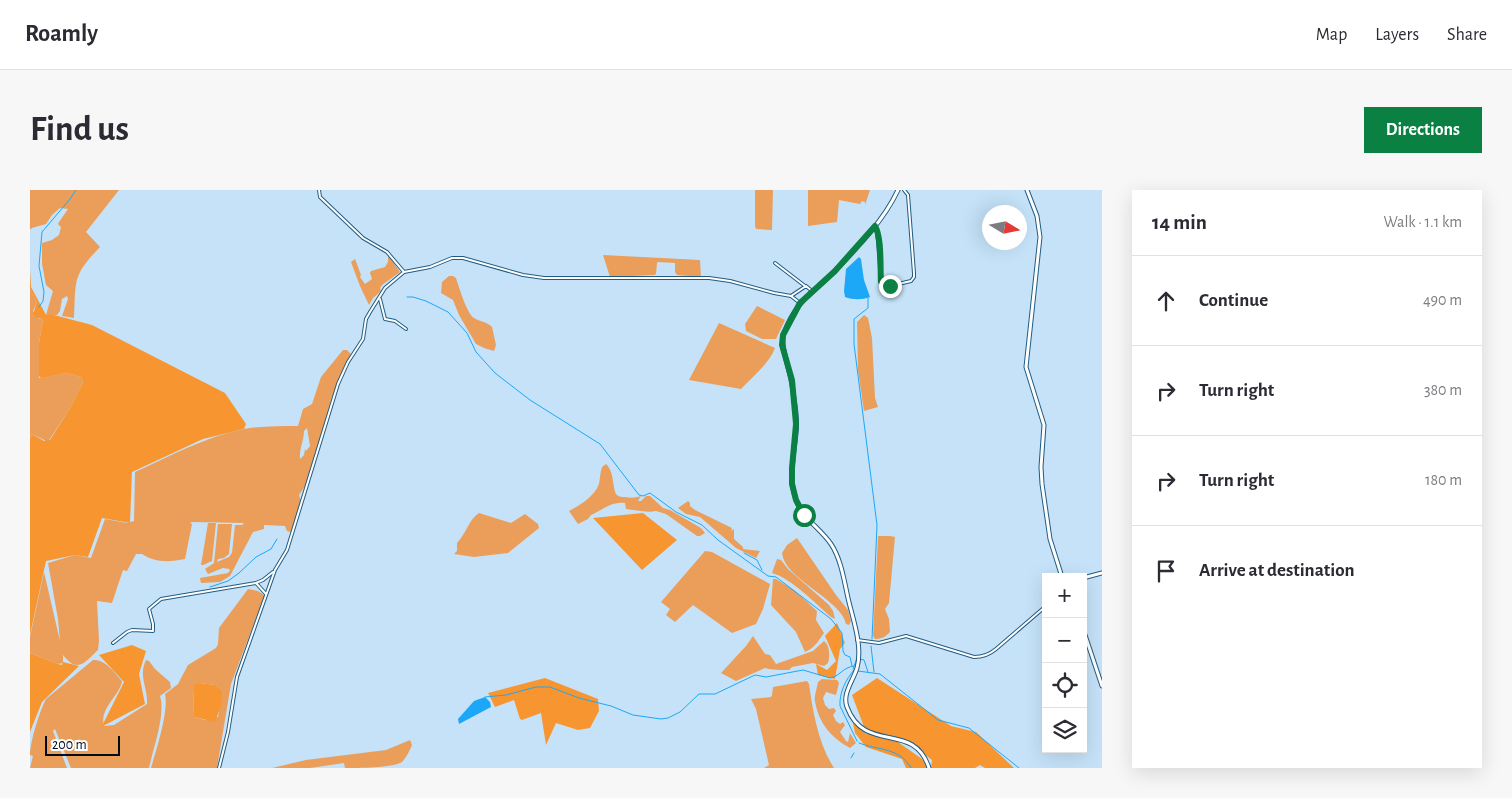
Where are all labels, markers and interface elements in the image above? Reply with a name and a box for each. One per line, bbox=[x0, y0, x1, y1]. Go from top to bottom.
text: Roamly bbox=[25, 22, 98, 46]
text: Map bbox=[1316, 26, 1347, 44]
text: Layers bbox=[1375, 26, 1419, 44]
text: Share bbox=[1447, 26, 1487, 44]
button: Directions bbox=[1364, 107, 1482, 153]
text: Find us bbox=[30, 112, 129, 147]
north arrow bbox=[982, 205, 1027, 250]
text: 14 min bbox=[1152, 212, 1207, 233]
text: Walk · 1.1 km bbox=[1384, 214, 1462, 230]
route end bbox=[879, 275, 902, 298]
icon: ahead bbox=[1152, 287, 1180, 315]
text: Continue bbox=[1199, 291, 1268, 310]
text: 490 m bbox=[1423, 292, 1462, 308]
icon: right bbox=[1152, 377, 1180, 405]
text: Turn right bbox=[1199, 381, 1274, 400]
text: 380 m bbox=[1424, 382, 1462, 398]
icon: right bbox=[1152, 467, 1180, 495]
text: Turn right bbox=[1199, 471, 1274, 490]
text: 180 m bbox=[1425, 472, 1462, 488]
route start bbox=[793, 504, 816, 527]
icon: arrive bbox=[1152, 557, 1180, 585]
text: Arrive at destination bbox=[1199, 561, 1355, 580]
map controls bbox=[1042, 573, 1087, 753]
button: + bbox=[1042, 573, 1087, 618]
button: − bbox=[1042, 618, 1087, 663]
button: locate bbox=[1042, 663, 1087, 708]
button: layers bbox=[1042, 708, 1087, 753]
scale bar bbox=[45, 733, 120, 756]
text: 200 m bbox=[52, 738, 87, 752]

